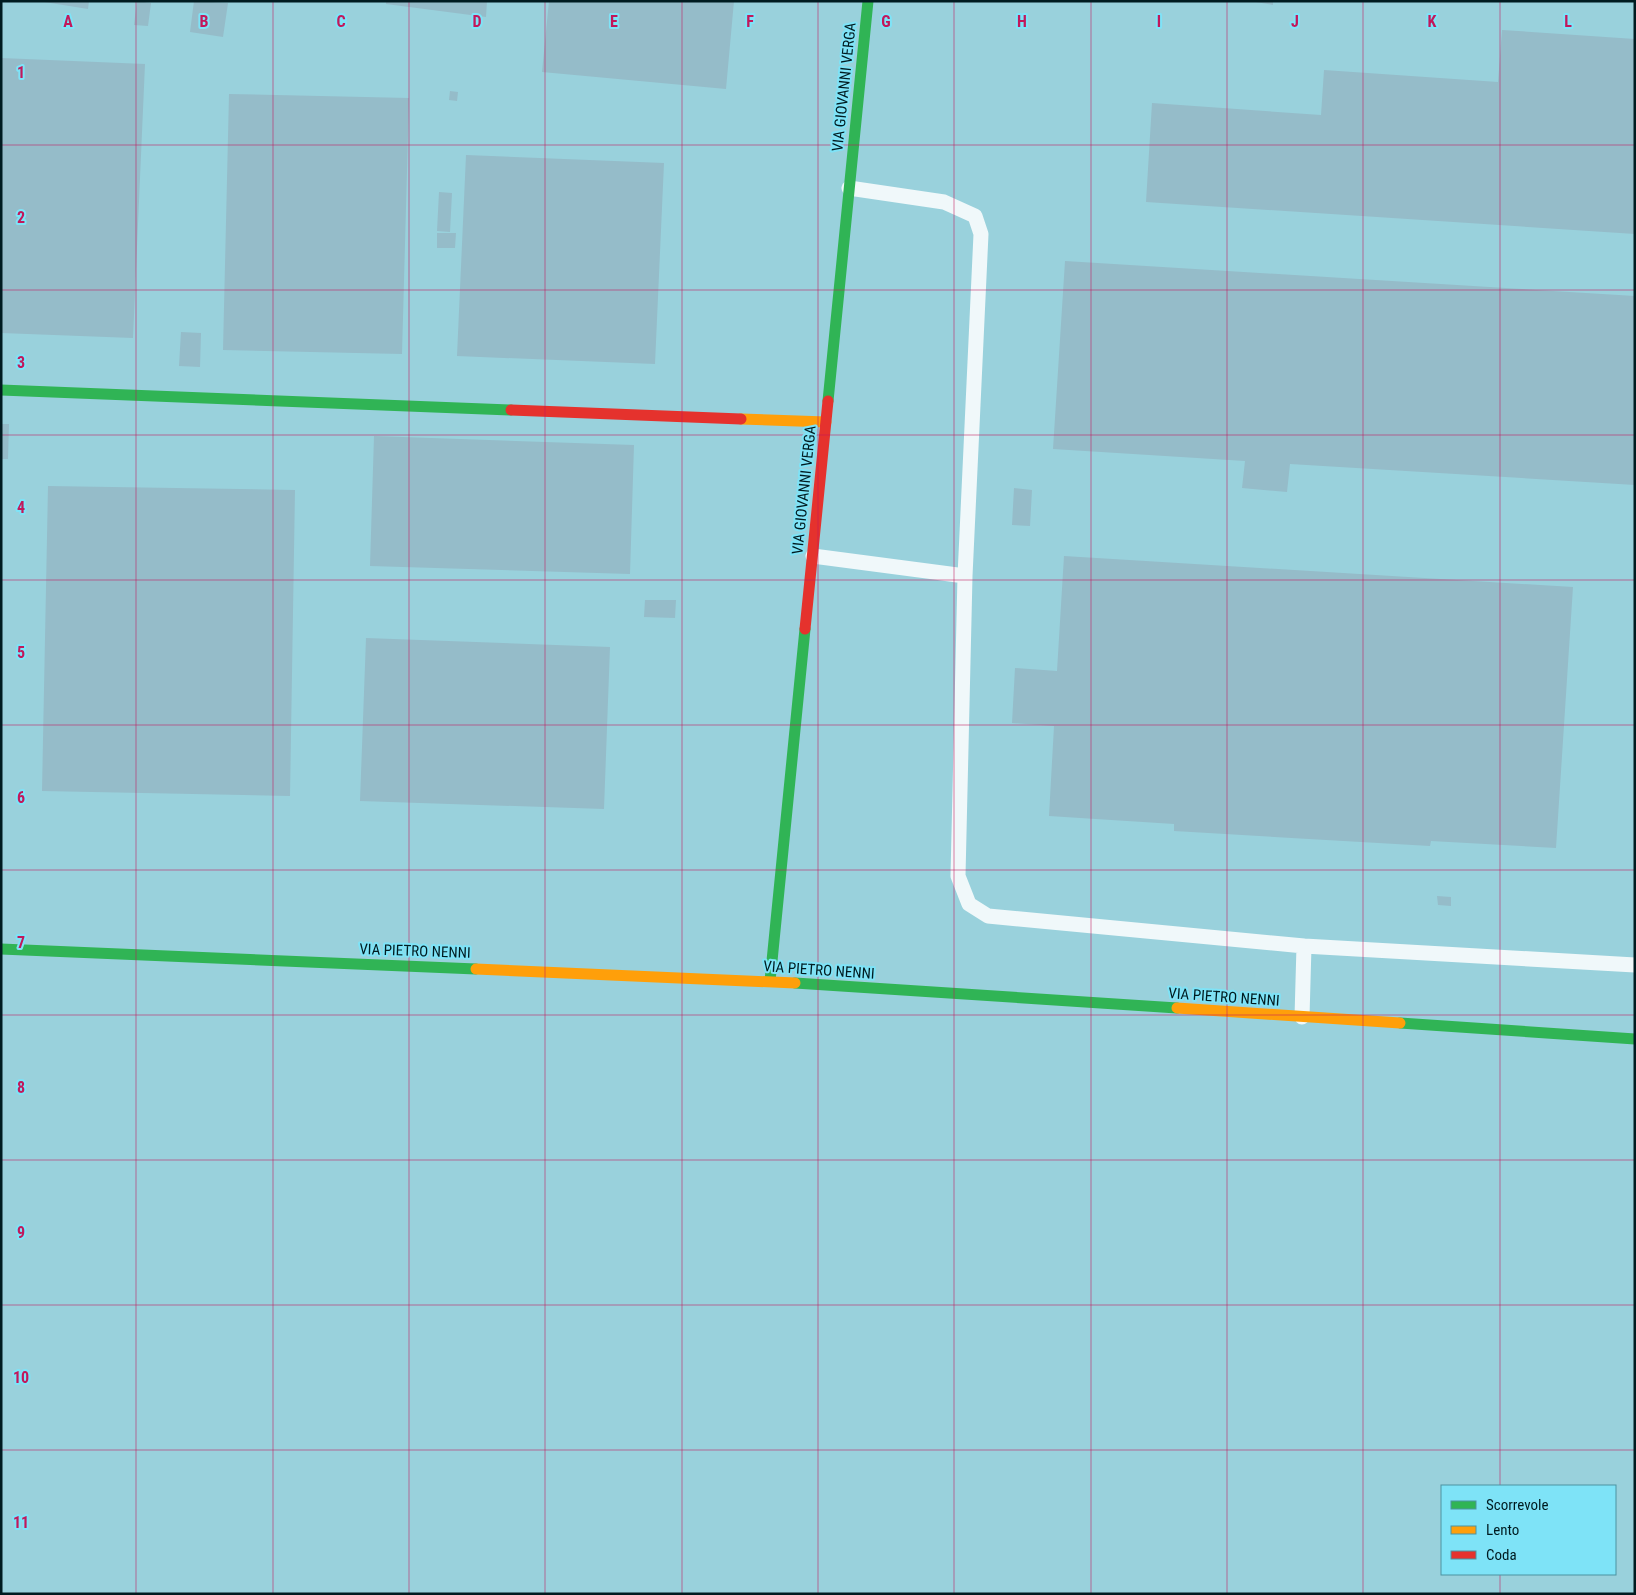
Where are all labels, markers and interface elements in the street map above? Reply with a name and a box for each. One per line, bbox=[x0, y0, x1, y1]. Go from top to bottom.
text: A bbox=[63, 12, 73, 31]
text: B bbox=[200, 12, 209, 31]
text: C bbox=[336, 12, 346, 31]
text: D bbox=[472, 12, 482, 31]
text: E bbox=[610, 12, 618, 31]
text: F bbox=[746, 12, 754, 31]
text: G bbox=[881, 12, 891, 31]
text: H bbox=[1017, 12, 1027, 31]
text: I bbox=[1157, 12, 1161, 31]
text: J bbox=[1291, 12, 1299, 31]
text: K bbox=[1428, 12, 1437, 31]
text: L bbox=[1564, 12, 1572, 31]
street label: VIA GIOVANNI VERGA bbox=[828, 21, 860, 152]
text: 1 bbox=[17, 63, 25, 82]
text: 2 bbox=[17, 208, 25, 227]
text: 3 bbox=[17, 353, 25, 372]
street label: VIA GIOVANNI VERGA bbox=[788, 424, 820, 555]
text: 4 bbox=[17, 498, 25, 517]
text: 5 bbox=[17, 643, 25, 662]
text: 6 bbox=[17, 788, 25, 807]
text: 7 bbox=[17, 933, 25, 952]
street label: VIA PIETRO NENNI bbox=[359, 940, 471, 962]
street label: VIA PIETRO NENNI bbox=[763, 957, 875, 983]
street label: VIA PIETRO NENNI bbox=[1168, 984, 1280, 1010]
text: 8 bbox=[17, 1078, 25, 1097]
text: 9 bbox=[17, 1223, 25, 1242]
text: 10 bbox=[13, 1368, 29, 1387]
legend bbox=[1441, 1485, 1616, 1575]
text: Scorrevole bbox=[1486, 1496, 1548, 1514]
text: 11 bbox=[13, 1513, 29, 1532]
text: Lento bbox=[1486, 1521, 1519, 1539]
text: Coda bbox=[1486, 1546, 1517, 1564]

